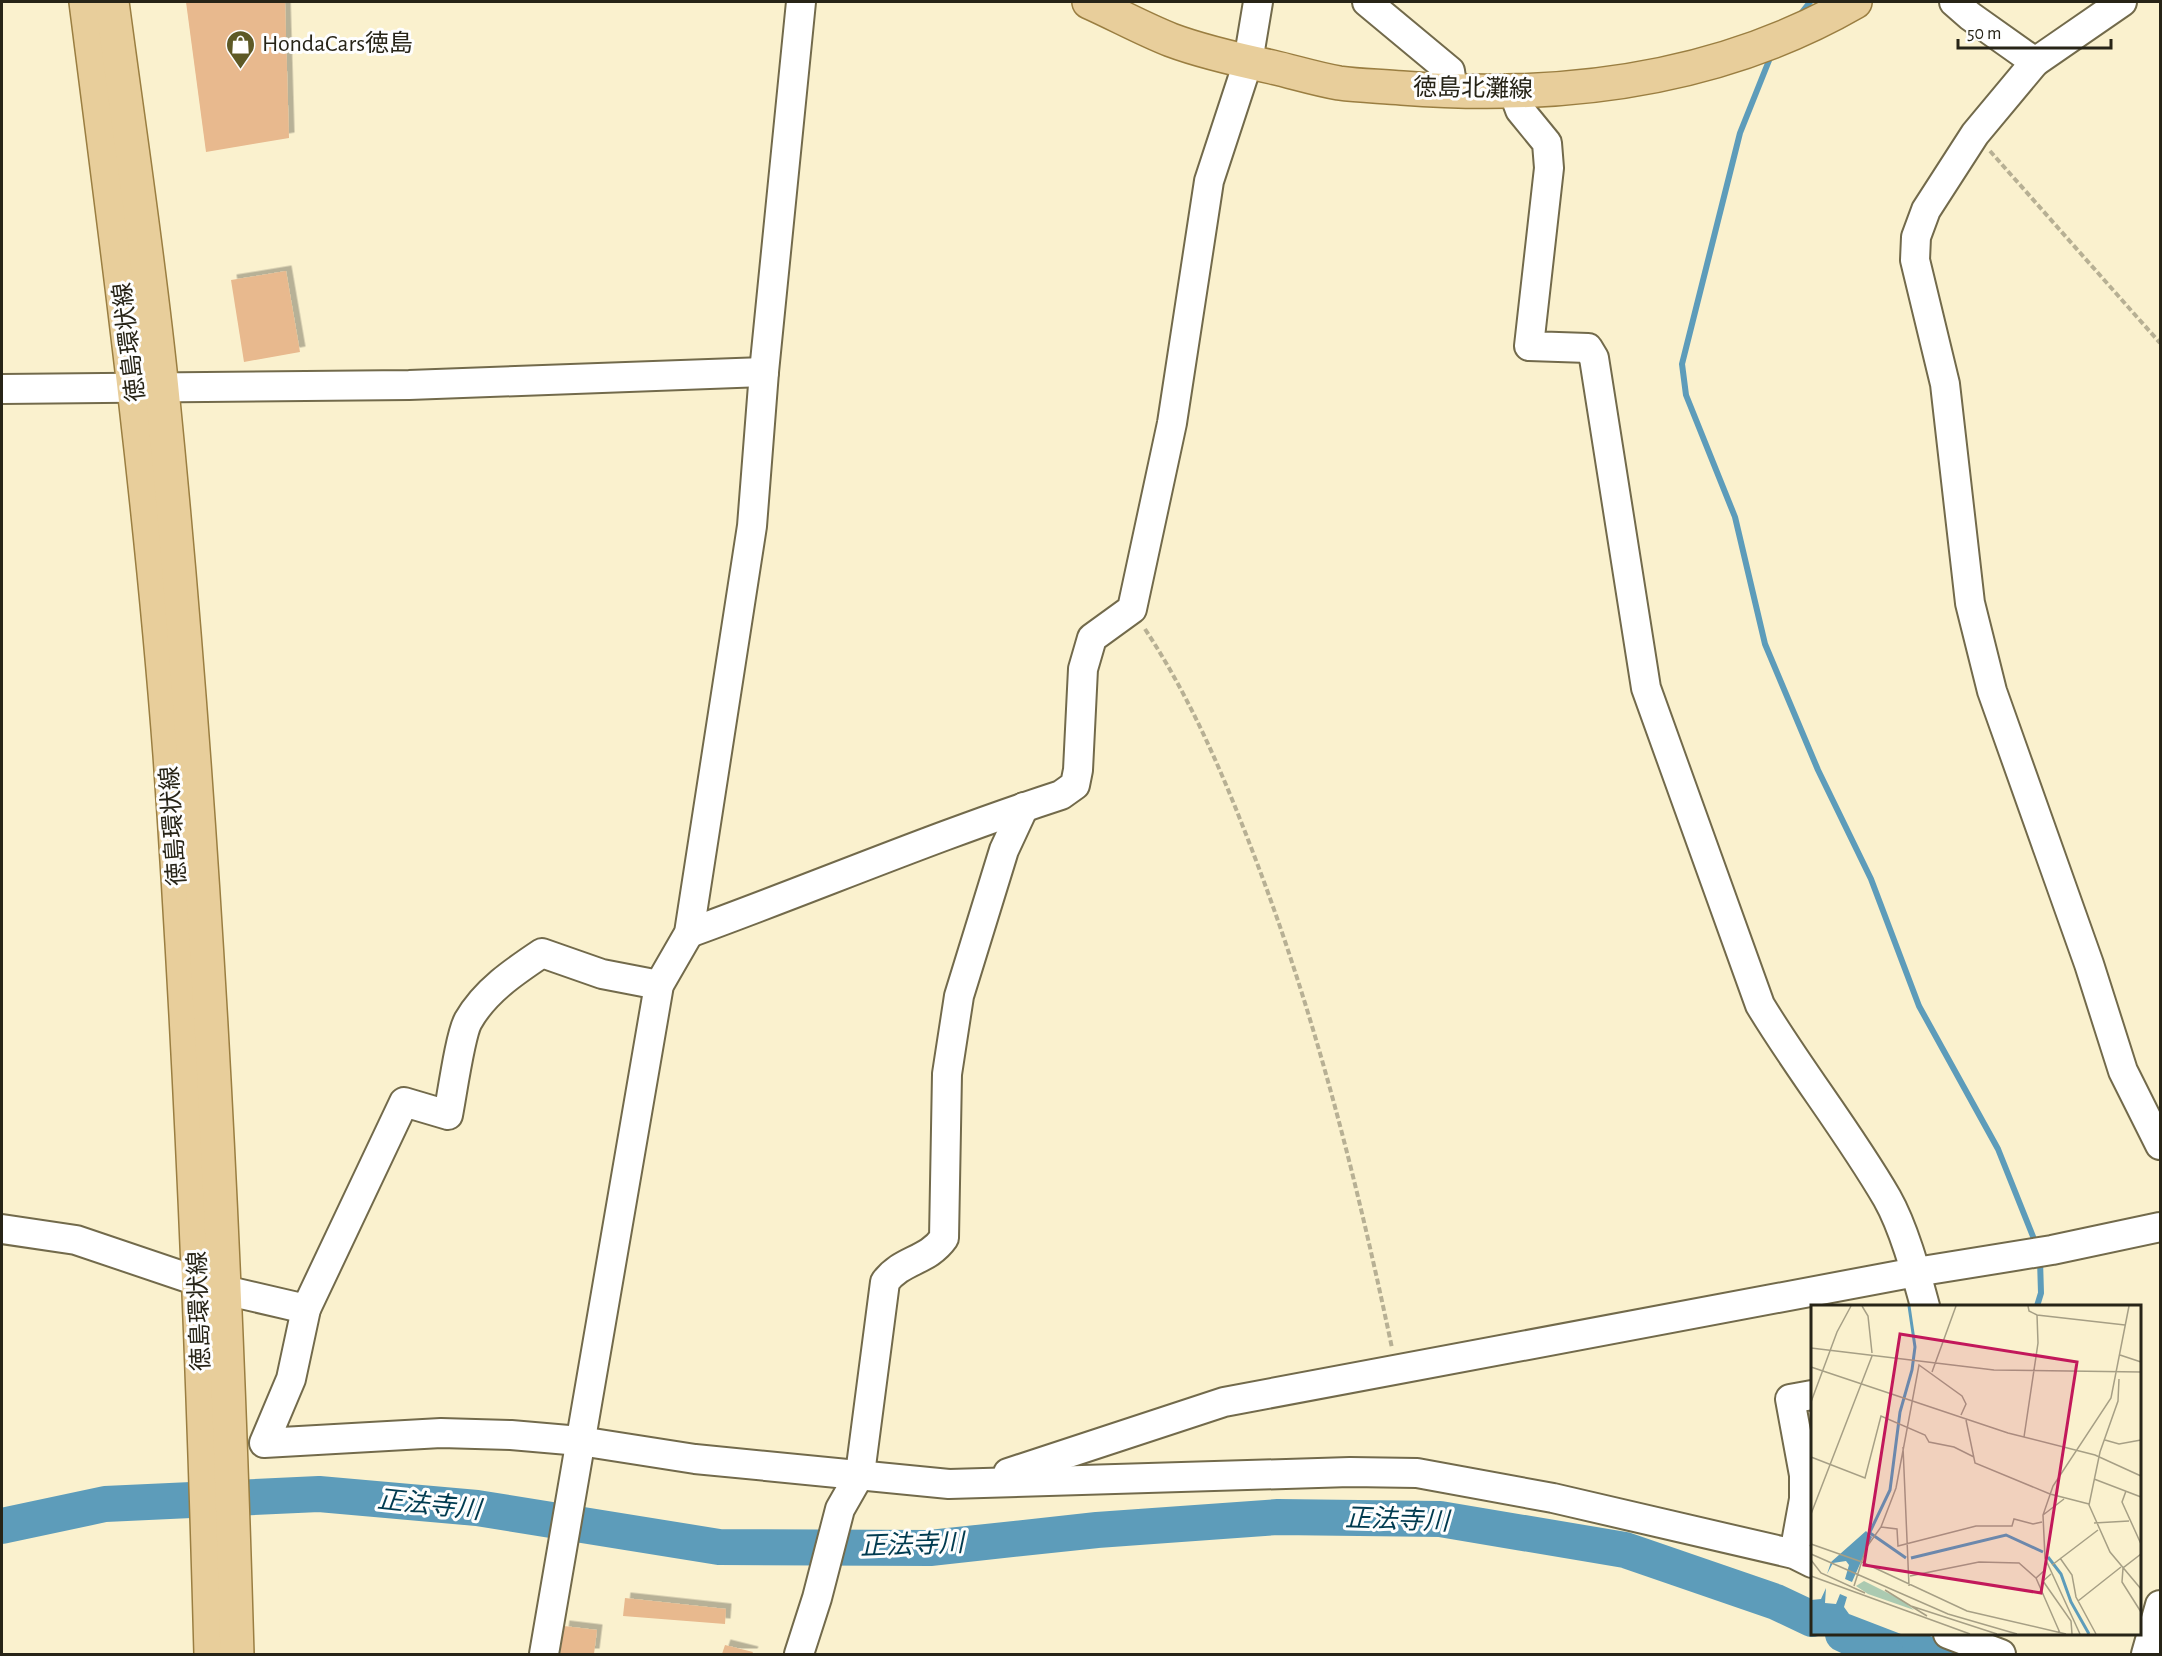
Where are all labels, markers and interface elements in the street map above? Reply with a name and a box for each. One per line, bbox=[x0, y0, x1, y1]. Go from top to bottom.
scale bar bbox=[1958, 12, 2111, 50]
text: 50 m bbox=[1967, 25, 2001, 43]
shop icon: HondaCars徳島 bbox=[225, 28, 257, 70]
place label: HondaCars徳島 bbox=[262, 30, 413, 56]
street label: 徳島北灘線 bbox=[1413, 74, 1533, 102]
street label: 徳島環状線 bbox=[109, 281, 149, 403]
street label: 徳島環状線 bbox=[156, 765, 190, 887]
street label: 徳島環状線 bbox=[184, 1251, 214, 1371]
inset map bbox=[1811, 1305, 2141, 1635]
water label: 正法寺川 bbox=[376, 1486, 485, 1524]
water label: 正法寺川 bbox=[1345, 1504, 1452, 1535]
water label: 正法寺川 bbox=[860, 1529, 967, 1560]

